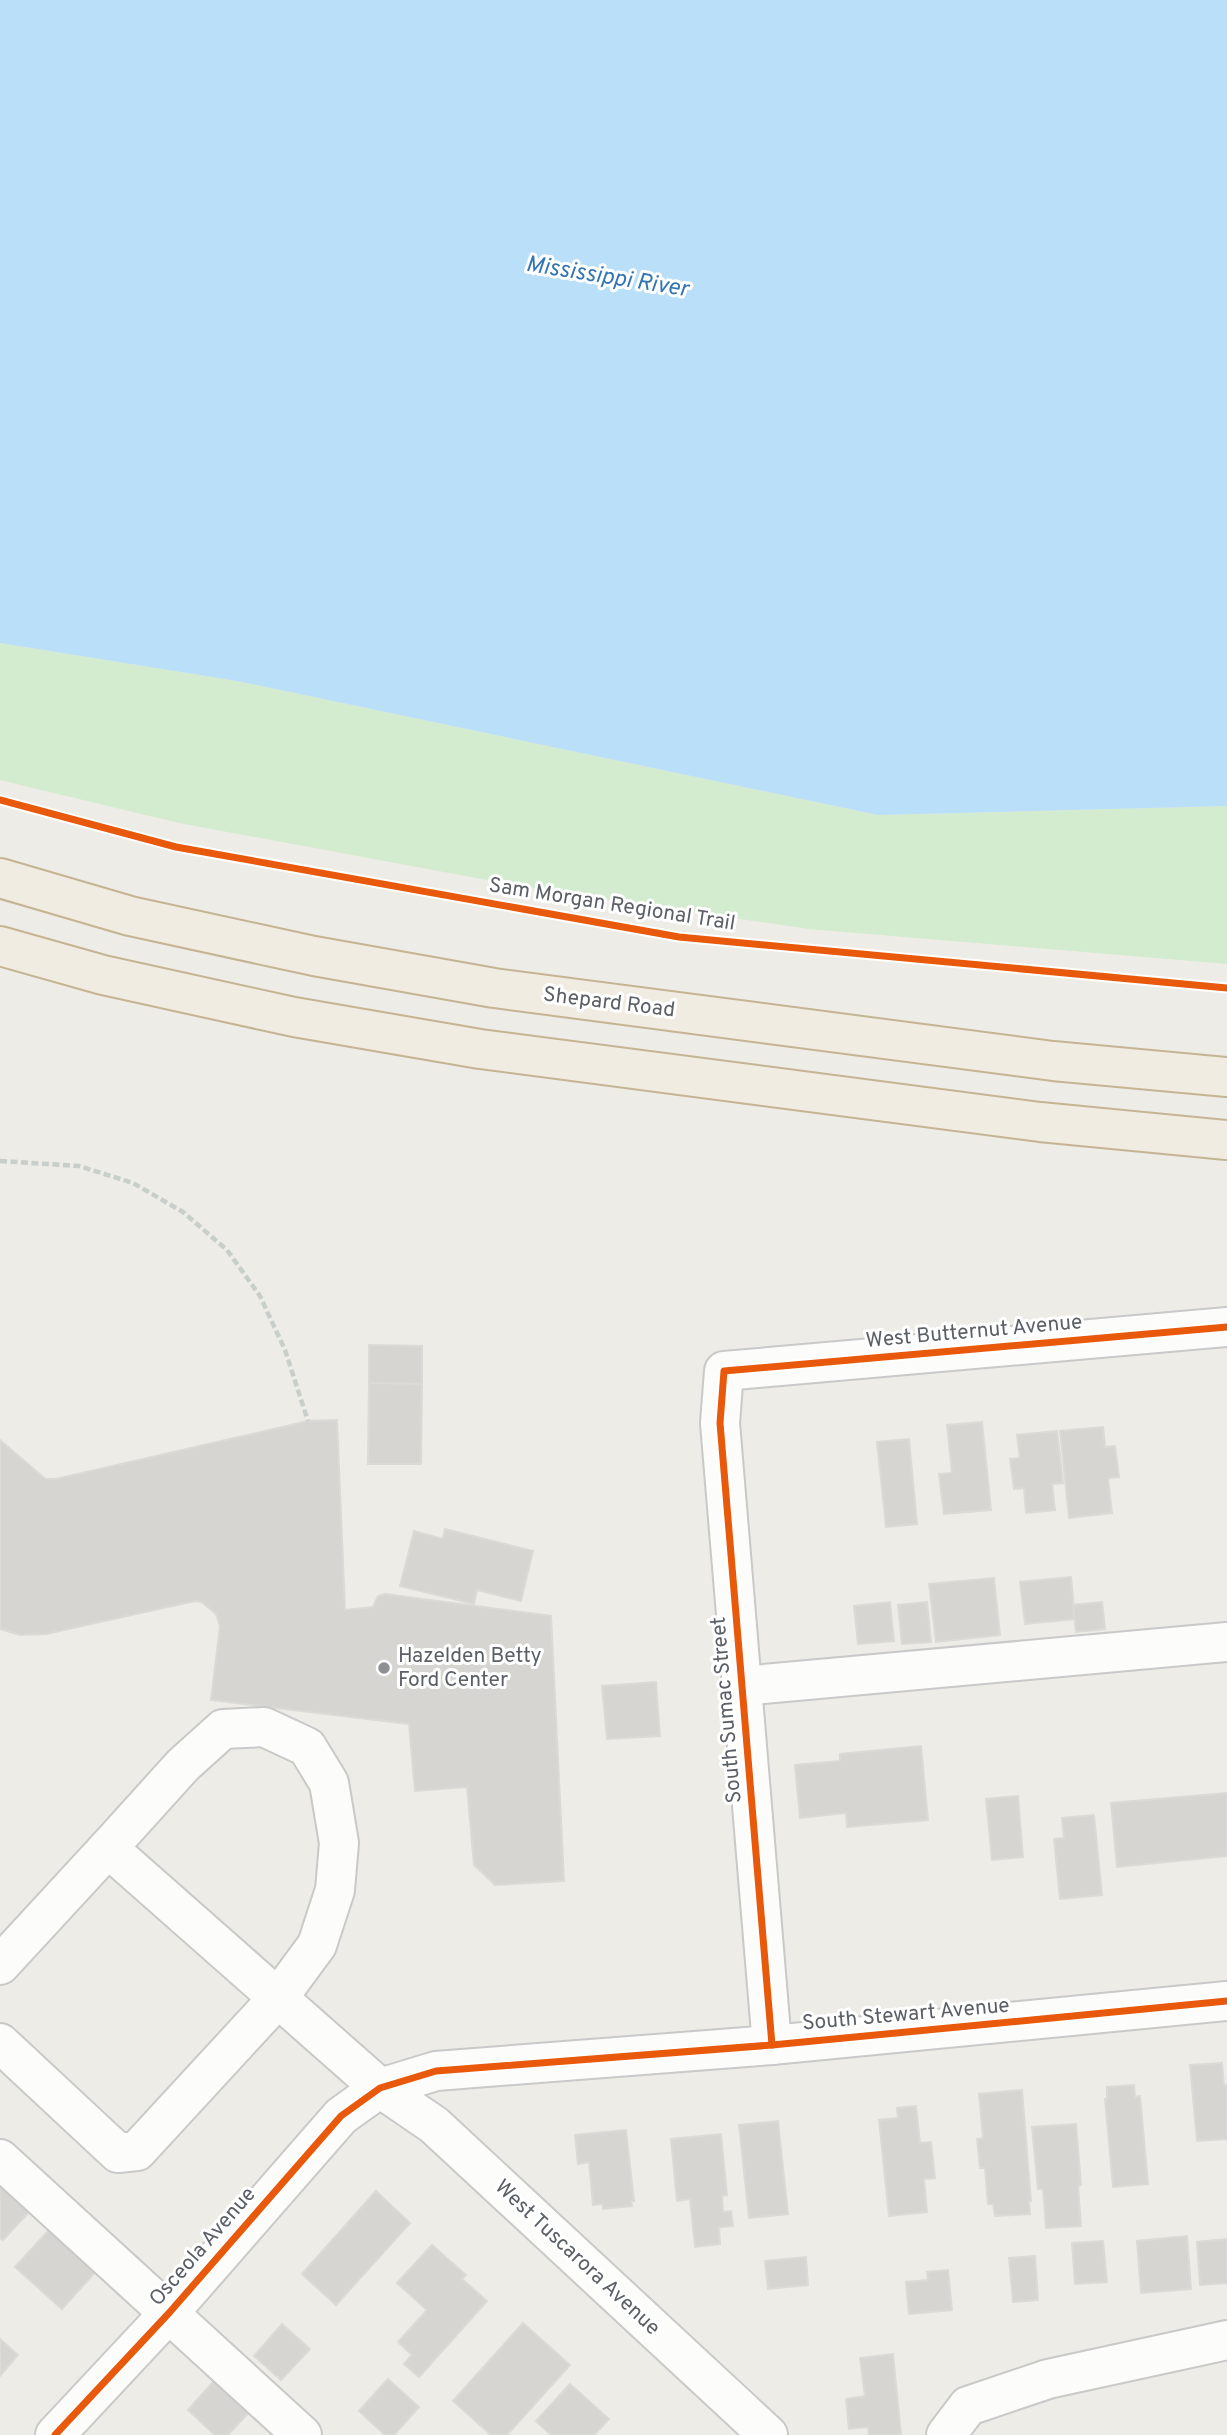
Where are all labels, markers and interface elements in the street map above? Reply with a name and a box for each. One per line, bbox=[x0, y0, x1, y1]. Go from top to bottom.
water label: Mississippi River bbox=[524, 251, 693, 306]
street label: Sam Morgan Regional Trail bbox=[487, 872, 737, 938]
street label: Shepard Road bbox=[541, 982, 677, 1024]
street label: West Butternut Avenue bbox=[865, 1309, 1083, 1355]
street label: South Sumac Street bbox=[705, 1616, 749, 1804]
place label: Hazelden Betty Ford Center bbox=[398, 1643, 542, 1694]
marker: Hazelden Betty Ford Center bbox=[376, 1660, 392, 1676]
street label: South Stewart Avenue bbox=[801, 1992, 1011, 2038]
street label: West Tuscarora Avenue bbox=[489, 2174, 665, 2342]
street label: Osceola Avenue bbox=[144, 2182, 262, 2312]

